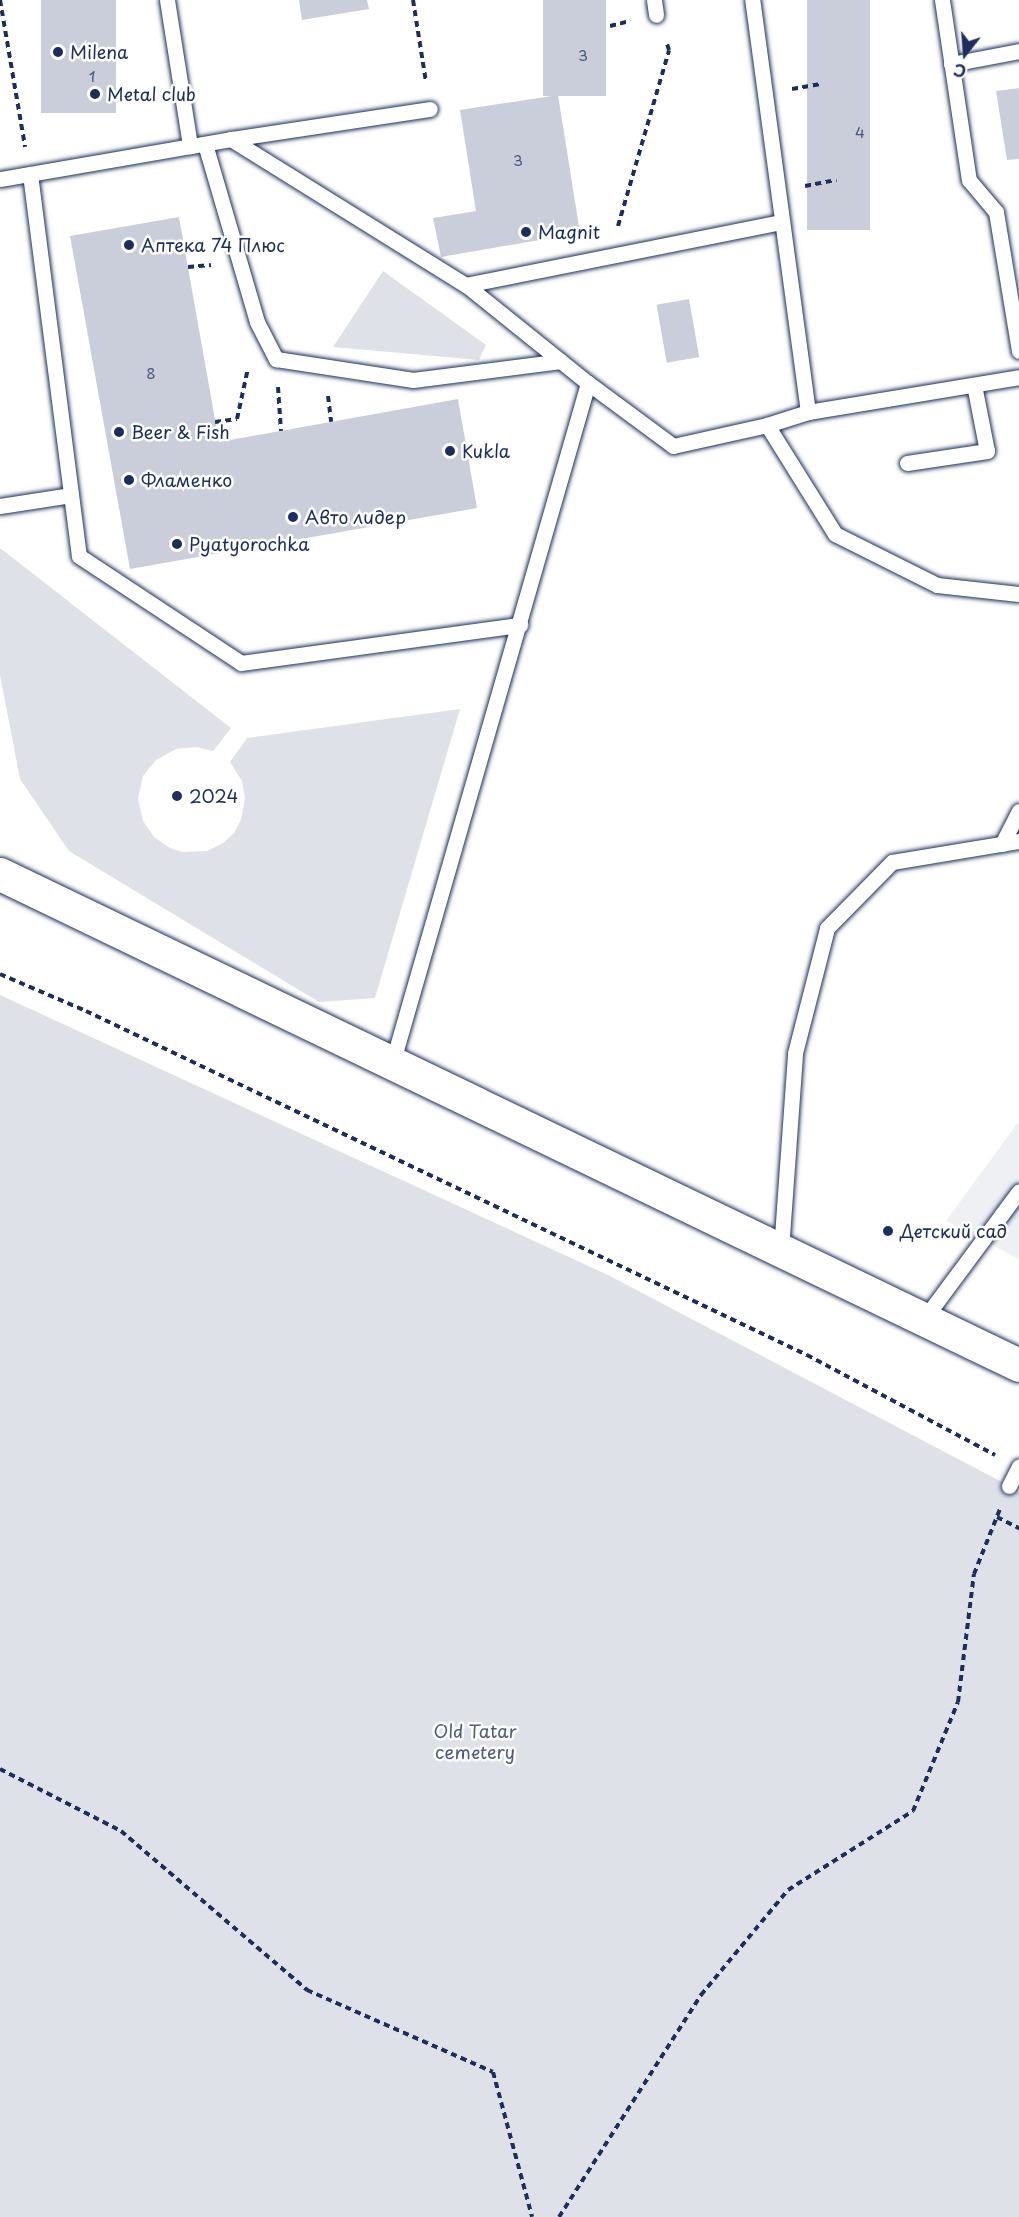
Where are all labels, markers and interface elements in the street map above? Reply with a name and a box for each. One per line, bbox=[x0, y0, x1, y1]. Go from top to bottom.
north arrow bbox=[935, 24, 995, 84]
place label: Milena bbox=[70, 41, 128, 63]
marker: Milena bbox=[51, 45, 65, 59]
house number: 3 bbox=[578, 46, 588, 64]
text: С bbox=[950, 58, 969, 84]
house number: 1 bbox=[89, 67, 95, 85]
place label: Metal club bbox=[107, 83, 196, 105]
marker: Metal club bbox=[88, 87, 102, 101]
house number: 4 bbox=[855, 123, 865, 141]
house number: 3 bbox=[513, 151, 523, 169]
place label: Magnit bbox=[538, 221, 600, 243]
marker: Magnit bbox=[519, 225, 533, 239]
place label: Аптека 74 Плюс bbox=[141, 234, 286, 256]
marker: Аптека 74 Плюс bbox=[122, 238, 136, 252]
house number: 8 bbox=[146, 364, 156, 382]
place label: Beer & Fish bbox=[131, 421, 231, 443]
marker: Beer & Fish bbox=[112, 425, 126, 439]
place label: Kukla bbox=[462, 440, 510, 462]
marker: Kukla bbox=[443, 444, 457, 458]
place label: Фламенко bbox=[141, 469, 232, 491]
marker: Фламенко bbox=[122, 473, 136, 487]
place label: Авто лидер bbox=[305, 506, 407, 528]
marker: Авто лидер bbox=[286, 510, 300, 524]
place label: Pyatyorochka bbox=[189, 533, 309, 555]
marker: Pyatyorochka bbox=[170, 537, 184, 551]
place label: 2024 bbox=[189, 785, 238, 807]
marker: 2024 bbox=[170, 789, 184, 803]
place label: Детский сад bbox=[900, 1220, 1009, 1242]
marker: Детский сад bbox=[881, 1224, 895, 1238]
park label: Old Tatar cemetery bbox=[433, 1721, 517, 1764]

